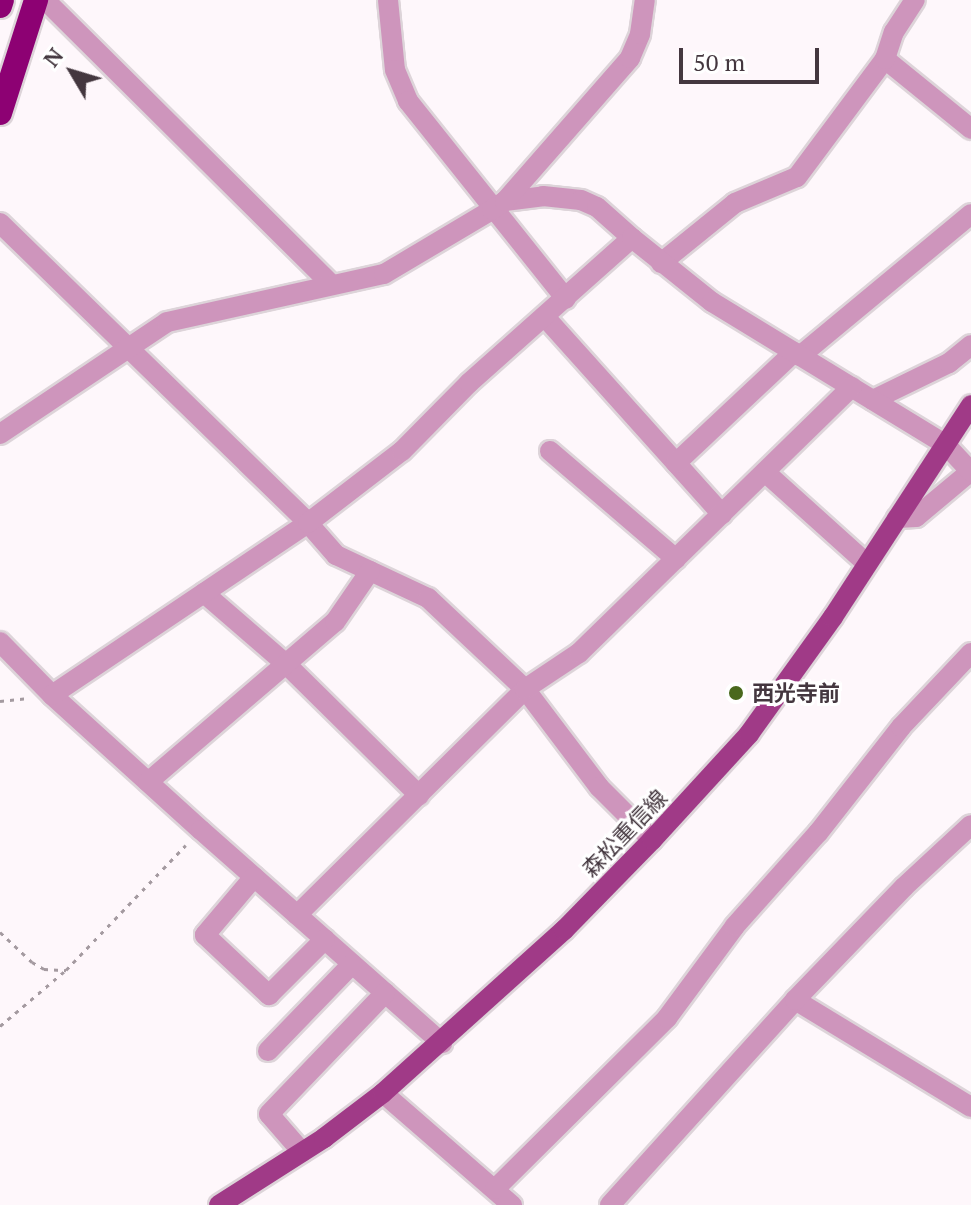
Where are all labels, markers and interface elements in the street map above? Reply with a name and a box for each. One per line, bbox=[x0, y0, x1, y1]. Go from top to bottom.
north arrow bbox=[32, 32, 112, 112]
scale bar bbox=[683, 32, 823, 82]
text: N bbox=[36, 41, 69, 72]
text: 50 m bbox=[693, 46, 745, 78]
place label: 西光寺前 bbox=[752, 680, 840, 706]
marker: 西光寺前 bbox=[727, 684, 745, 702]
street label: 森松重信線 bbox=[576, 784, 672, 882]

